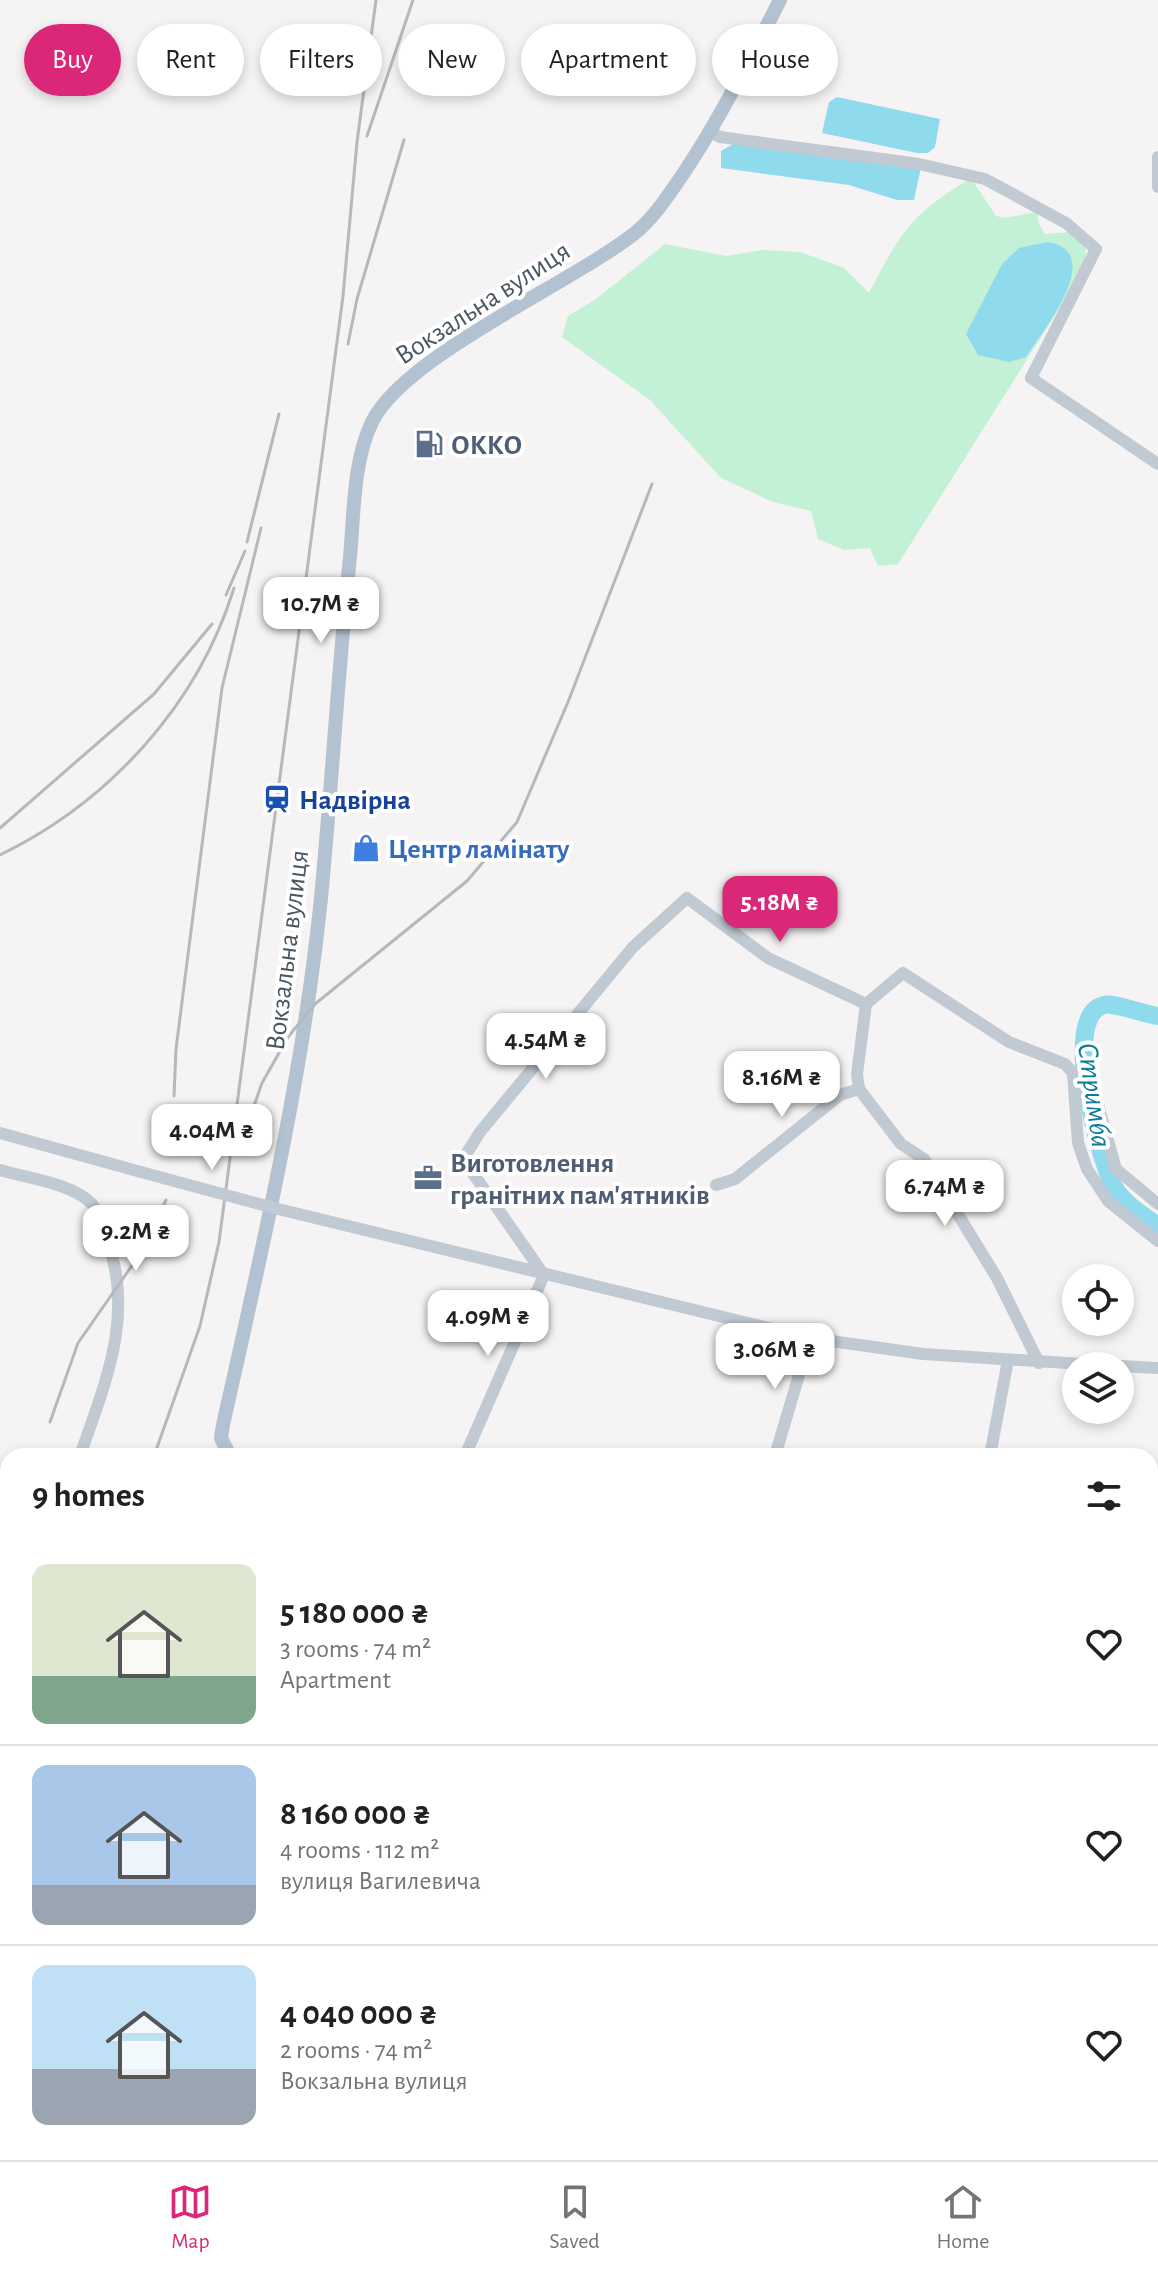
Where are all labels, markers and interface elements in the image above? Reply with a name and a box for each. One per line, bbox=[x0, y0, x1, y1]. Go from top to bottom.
chip: Buy bbox=[24, 24, 121, 96]
chip: Rent bbox=[137, 24, 244, 96]
chip: Filters bbox=[260, 24, 382, 96]
chip: New bbox=[398, 24, 505, 96]
chip: Apartment bbox=[521, 24, 696, 96]
chip: House bbox=[712, 24, 838, 96]
street label: Вокзальна вулиця bbox=[391, 237, 575, 370]
fuel station icon: ОККО bbox=[414, 429, 444, 459]
place label: ОККО bbox=[451, 432, 522, 460]
pin: 10.7M ₴ bbox=[247, 577, 395, 645]
text: 10.7M ₴ bbox=[281, 590, 361, 616]
station icon: Надвірна bbox=[262, 784, 292, 814]
place label: Надвірна bbox=[299, 787, 411, 815]
shop icon: Центр ламінату bbox=[351, 833, 381, 863]
place label: Центр ламінату bbox=[388, 836, 570, 864]
street label: Вокзальна вулиця bbox=[262, 848, 314, 1052]
pin: 5.18M ₴ bbox=[706, 876, 854, 944]
text: 5.18M ₴ bbox=[740, 889, 820, 915]
pin: 4.54M ₴ bbox=[472, 1013, 620, 1081]
text: 4.54M ₴ bbox=[505, 1026, 588, 1052]
water label: Стримба bbox=[1072, 1041, 1116, 1150]
pin: 8.16M ₴ bbox=[708, 1051, 856, 1119]
text: 8.16M ₴ bbox=[742, 1064, 822, 1090]
pin: 4.04M ₴ bbox=[138, 1104, 286, 1172]
text: 4.04M ₴ bbox=[169, 1117, 255, 1143]
place label: Виготовлення гранітних пам'ятників bbox=[450, 1150, 710, 1210]
pin: 6.74M ₴ bbox=[871, 1160, 1019, 1228]
office icon: Виготовлення гранітних пам'ятників bbox=[413, 1163, 443, 1193]
text: 6.74M ₴ bbox=[904, 1173, 986, 1199]
pin: 9.2M ₴ bbox=[71, 1205, 201, 1273]
text: 9.2M ₴ bbox=[101, 1218, 171, 1244]
map controls bbox=[1062, 1264, 1134, 1424]
button: locate bbox=[1062, 1264, 1134, 1336]
pin: 4.09M ₴ bbox=[414, 1290, 562, 1358]
text: 4.09M ₴ bbox=[446, 1303, 530, 1329]
pin: 3.06M ₴ bbox=[701, 1323, 849, 1391]
text: 3.06M ₴ bbox=[734, 1336, 816, 1362]
button: layers bbox=[1062, 1352, 1134, 1424]
icon: filters bbox=[1082, 1474, 1126, 1518]
text: 9 homes bbox=[32, 1479, 145, 1513]
icon: home bbox=[96, 1596, 192, 1692]
text: 5 180 000 ₴ bbox=[280, 1596, 430, 1630]
icon: heart bbox=[1082, 1622, 1126, 1666]
text: 3 rooms · 74 m² bbox=[280, 1636, 431, 1662]
text: Apartment bbox=[280, 1667, 391, 1693]
icon: home bbox=[96, 1797, 192, 1893]
text: 8 160 000 ₴ bbox=[280, 1797, 431, 1831]
icon: heart bbox=[1082, 1823, 1126, 1867]
text: 4 rooms · 112 m² bbox=[280, 1837, 439, 1863]
text: вулиця Вагилевича bbox=[280, 1868, 481, 1894]
icon: home bbox=[96, 1997, 192, 2093]
text: 4 040 000 ₴ bbox=[280, 1997, 438, 2031]
icon: heart bbox=[1082, 2023, 1126, 2067]
text: 2 rooms · 74 m² bbox=[280, 2037, 432, 2063]
text: Вокзальна вулиця bbox=[280, 2068, 468, 2094]
tab: Map bbox=[168, 2180, 212, 2254]
tab: Saved bbox=[549, 2180, 600, 2254]
tab: Home bbox=[937, 2180, 990, 2254]

